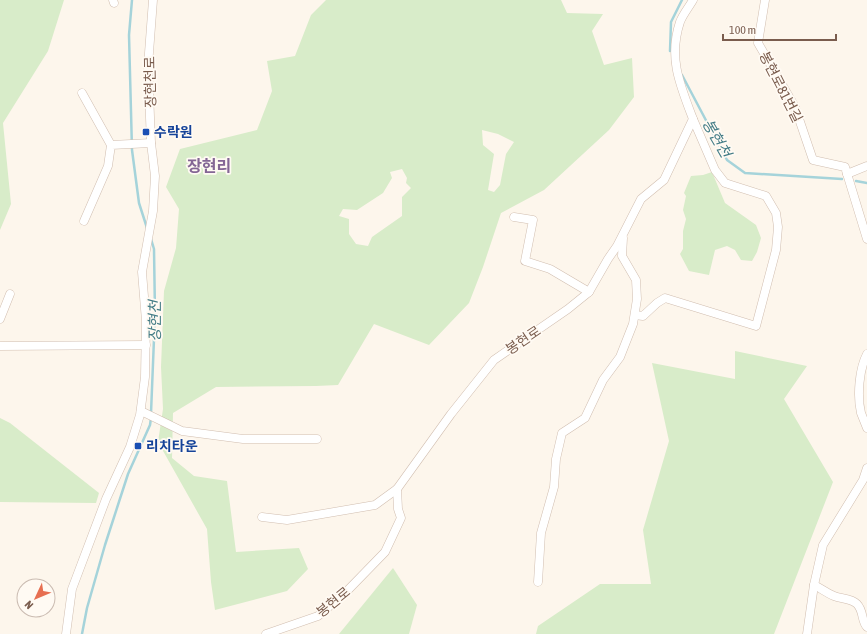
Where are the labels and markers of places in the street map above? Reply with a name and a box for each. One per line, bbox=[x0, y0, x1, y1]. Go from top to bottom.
place label: 수락원 bbox=[154, 124, 193, 140]
marker: 수락원 bbox=[141, 127, 151, 137]
place label: 리치타운 bbox=[146, 438, 198, 454]
marker: 리치타운 bbox=[133, 441, 143, 451]

